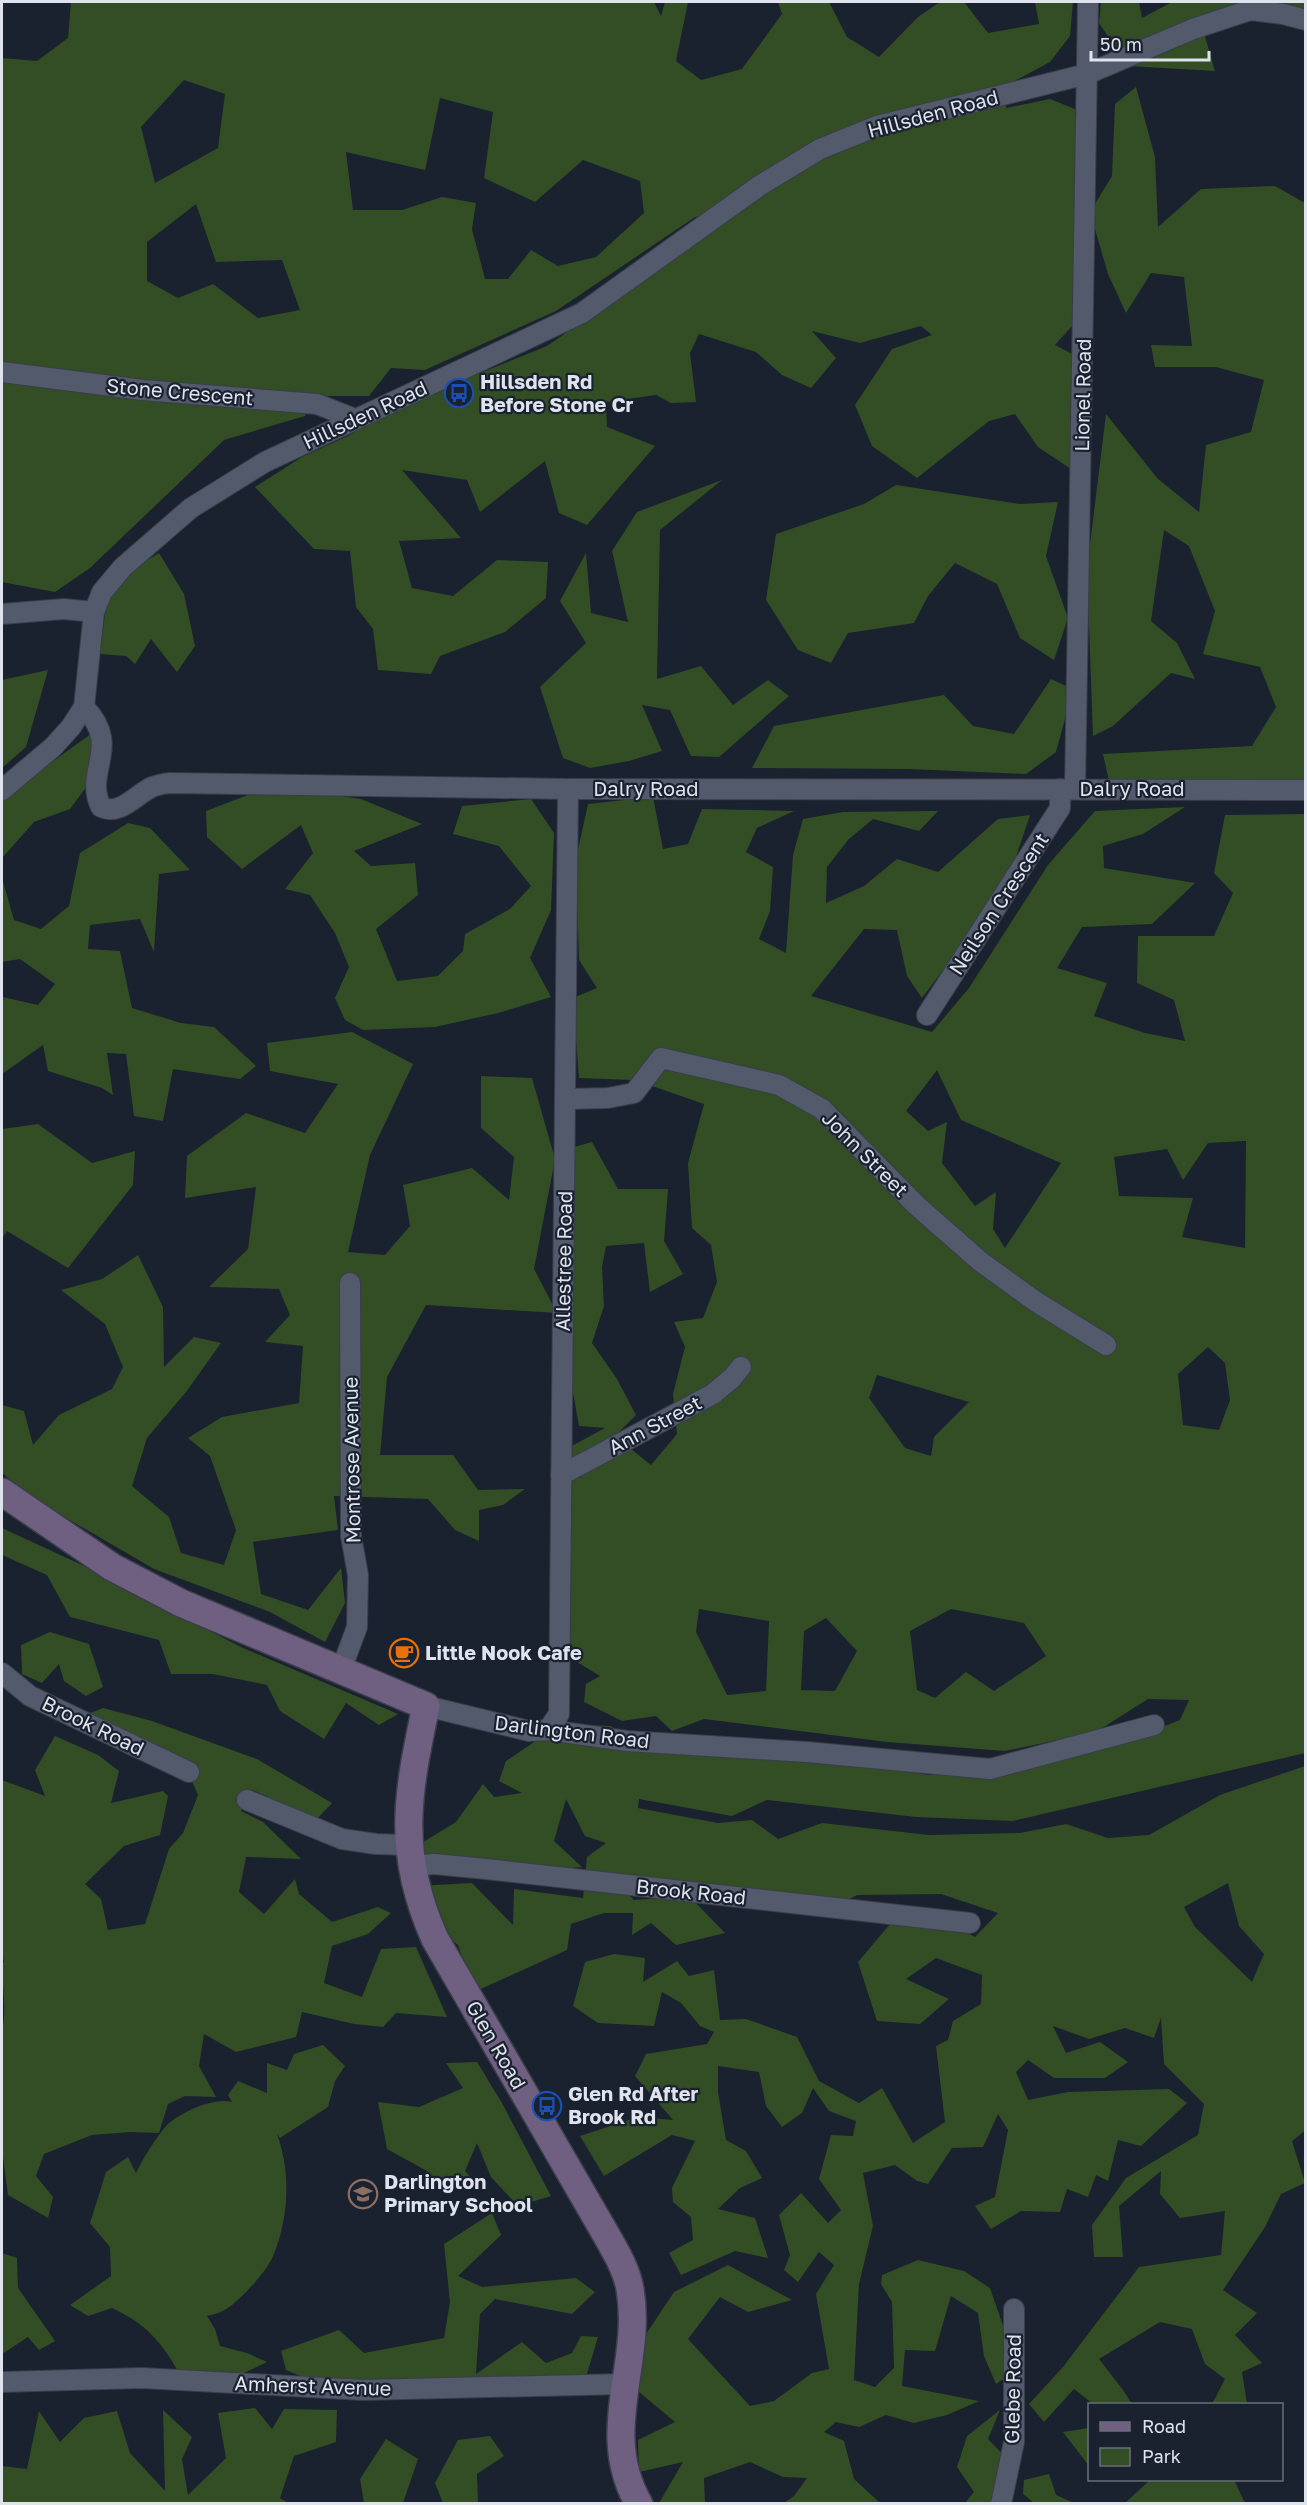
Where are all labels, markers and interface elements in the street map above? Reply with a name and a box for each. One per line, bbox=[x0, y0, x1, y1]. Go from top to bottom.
scale bar bbox=[1091, 24, 1210, 62]
text: 50 m bbox=[1100, 33, 1142, 55]
street label: Hillsden Road bbox=[865, 84, 1001, 142]
street label: Lionel Road bbox=[1069, 338, 1095, 452]
place label: Hillsden Rd Before Stone Cr bbox=[480, 369, 634, 416]
street label: Stone Crescent bbox=[106, 373, 255, 409]
street label: Hillsden Road bbox=[299, 375, 430, 453]
bus stop icon: Hillsden Rd Before Stone Cr bbox=[443, 377, 475, 409]
street label: Dalry Road bbox=[593, 776, 699, 800]
street label: Dalry Road bbox=[1079, 776, 1185, 800]
street label: Neilson Crescent bbox=[943, 828, 1053, 979]
street label: John Street bbox=[818, 1105, 914, 1201]
street label: Allestree Road bbox=[550, 1190, 576, 1331]
street label: Montrose Avenue bbox=[338, 1376, 364, 1544]
street label: Ann Street bbox=[604, 1390, 705, 1459]
cafe icon: Little Nook Cafe bbox=[388, 1637, 420, 1669]
place label: Little Nook Cafe bbox=[425, 1640, 582, 1664]
street label: Brook Road bbox=[39, 1690, 148, 1760]
street label: Darlington Road bbox=[493, 1710, 651, 1752]
street label: Brook Road bbox=[635, 1873, 747, 1909]
street label: Glen Road bbox=[462, 1996, 532, 2093]
place label: Glen Rd After Brook Rd bbox=[568, 2081, 698, 2128]
bus stop icon: Glen Rd After Brook Rd bbox=[531, 2090, 563, 2122]
place label: Darlington Primary School bbox=[384, 2169, 533, 2216]
school or university icon: Darlington Primary School bbox=[347, 2178, 379, 2210]
street label: Glebe Road bbox=[999, 2334, 1025, 2444]
street label: Amherst Avenue bbox=[234, 2370, 392, 2400]
legend bbox=[1088, 2403, 1283, 2481]
text: Road bbox=[1142, 2415, 1186, 2437]
text: Park bbox=[1142, 2445, 1181, 2467]

